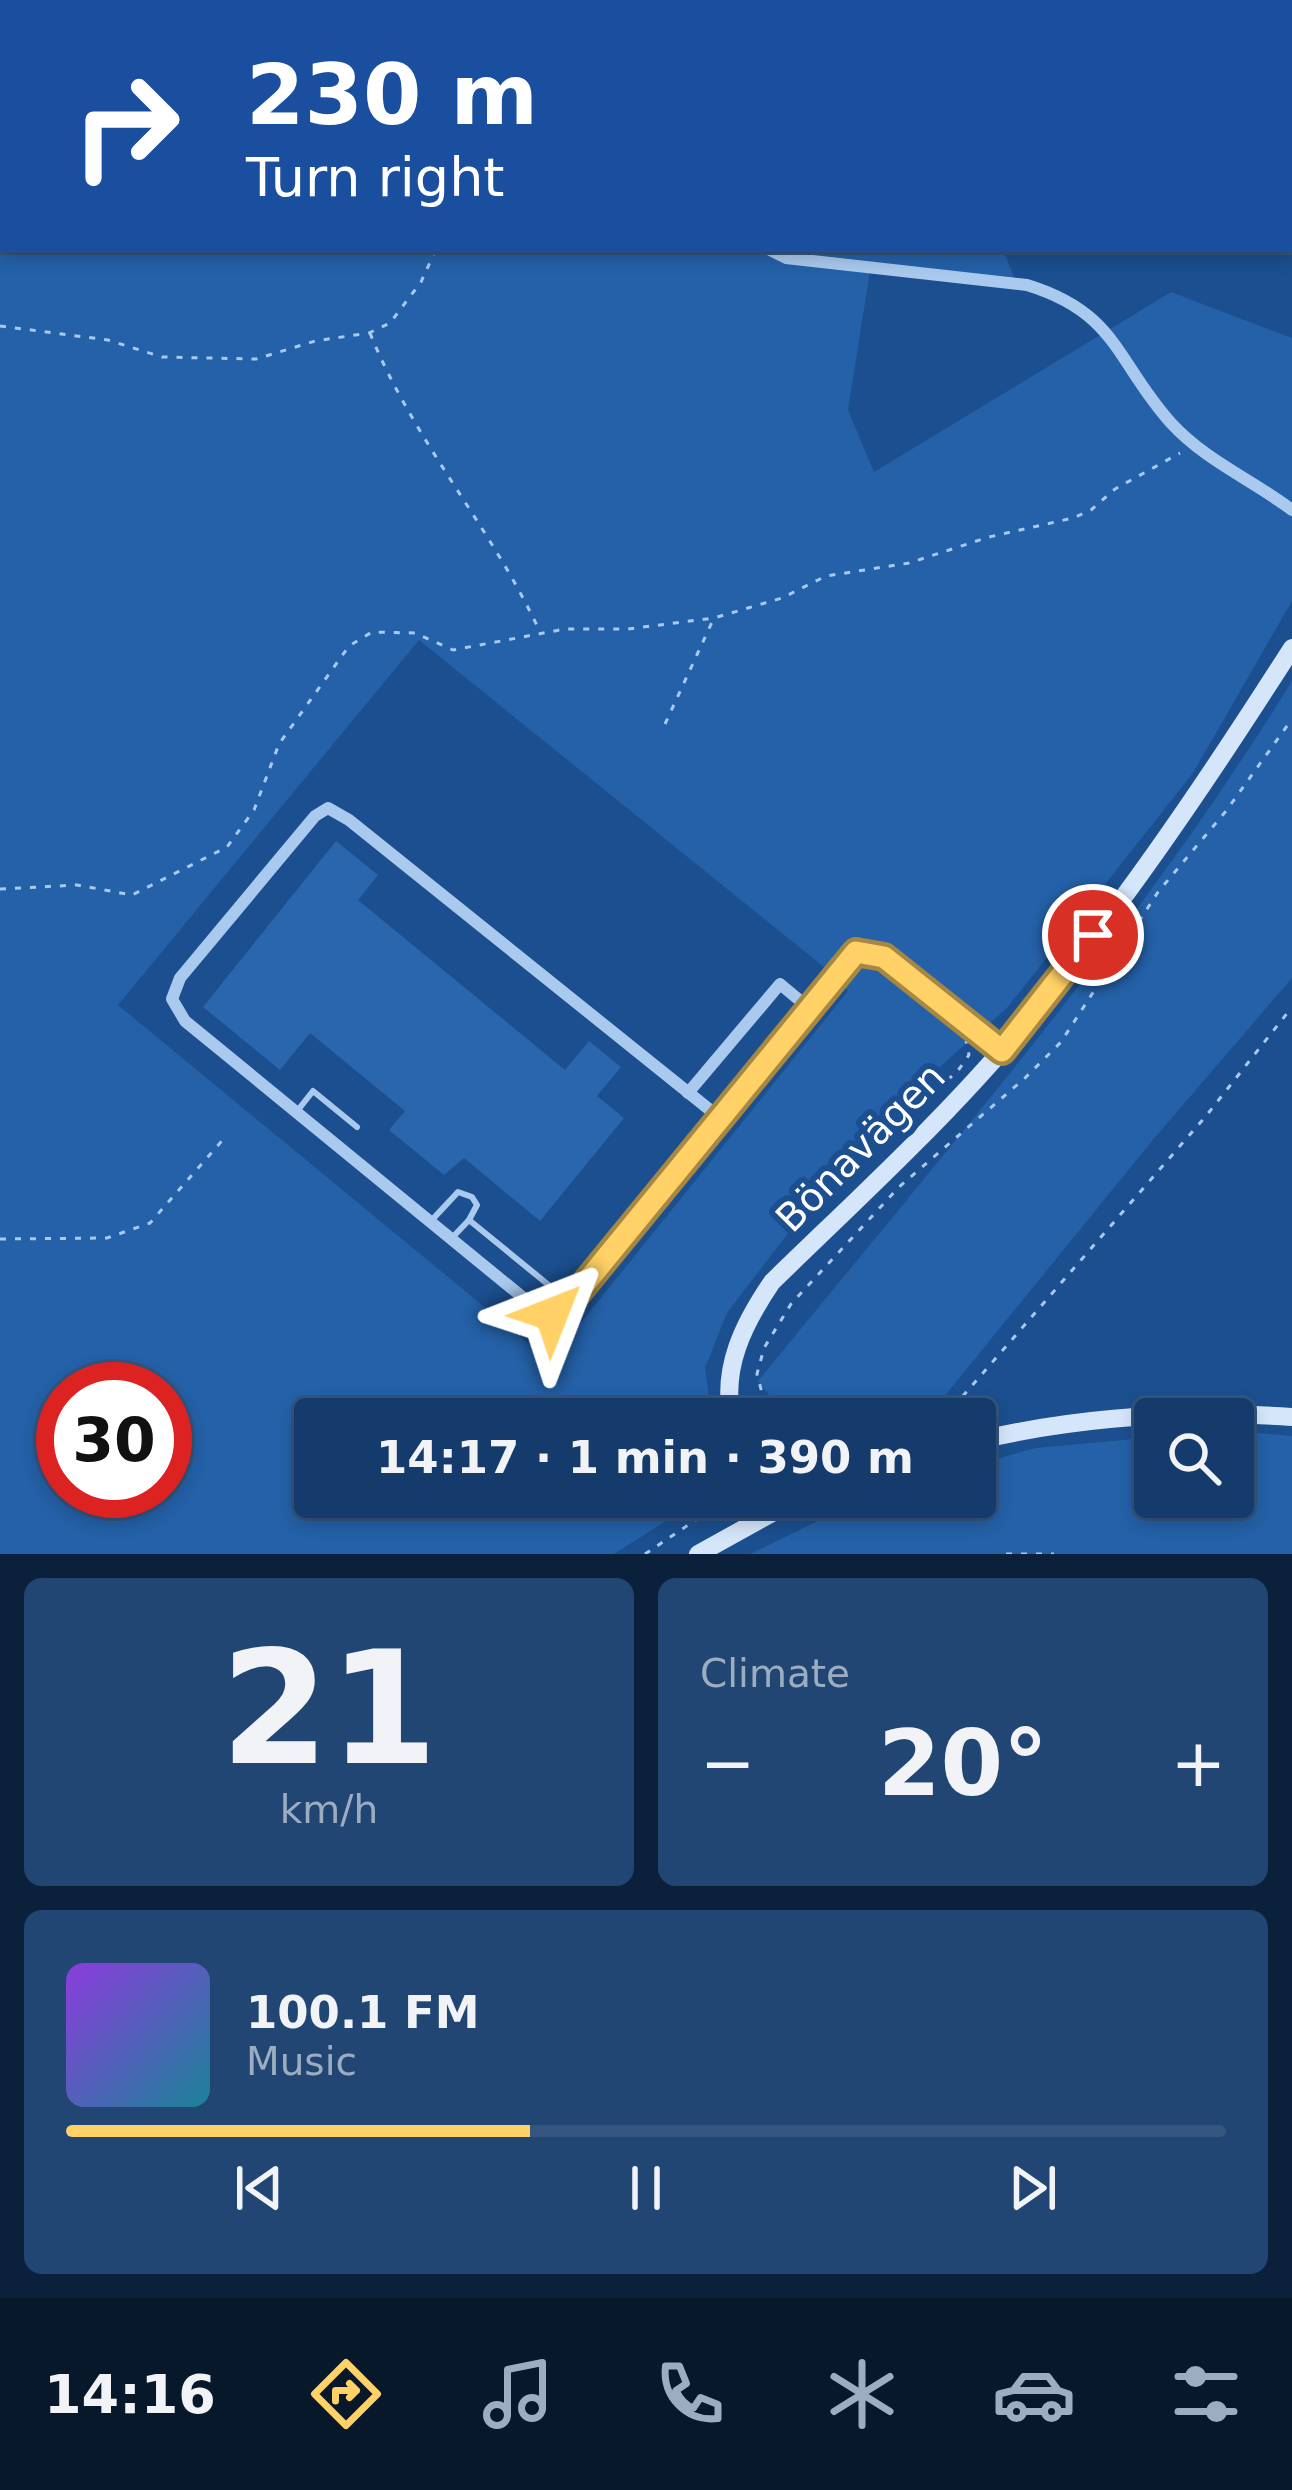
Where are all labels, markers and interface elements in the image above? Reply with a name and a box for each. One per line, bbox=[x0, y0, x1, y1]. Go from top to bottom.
text: 230 m bbox=[246, 46, 538, 144]
icon: right bbox=[48, 48, 204, 204]
text: Turn right bbox=[246, 146, 505, 209]
pin bbox=[1042, 884, 1144, 986]
icon: arrive bbox=[1060, 902, 1126, 968]
street label: Bönavägen bbox=[767, 1054, 954, 1241]
position arrow bbox=[489, 1251, 615, 1377]
speed limit sign: 30 bbox=[36, 1362, 192, 1518]
map controls bbox=[1134, 1398, 1254, 1518]
button: search bbox=[1134, 1398, 1254, 1518]
text: 14:17 · 1 min · 390 m bbox=[376, 1431, 914, 1484]
text: 21 bbox=[220, 1618, 438, 1800]
text: Climate bbox=[700, 1651, 850, 1696]
text: 20° bbox=[878, 1711, 1048, 1816]
text: − bbox=[700, 1725, 755, 1802]
text: + bbox=[1171, 1725, 1226, 1802]
text: km/h bbox=[280, 1787, 378, 1832]
text: 100.1 FM bbox=[246, 1986, 480, 2039]
text: Music bbox=[246, 2039, 357, 2084]
icon: previous bbox=[226, 2155, 292, 2221]
icon: pause bbox=[613, 2155, 679, 2221]
icon: next bbox=[1000, 2155, 1066, 2221]
icon: directions bbox=[304, 2352, 388, 2436]
icon: music bbox=[476, 2352, 560, 2436]
icon: phone bbox=[648, 2352, 732, 2436]
icon: climate bbox=[820, 2352, 904, 2436]
icon: car bbox=[992, 2352, 1076, 2436]
icon: filters bbox=[1164, 2352, 1248, 2436]
text: 14:16 bbox=[44, 2363, 216, 2426]

